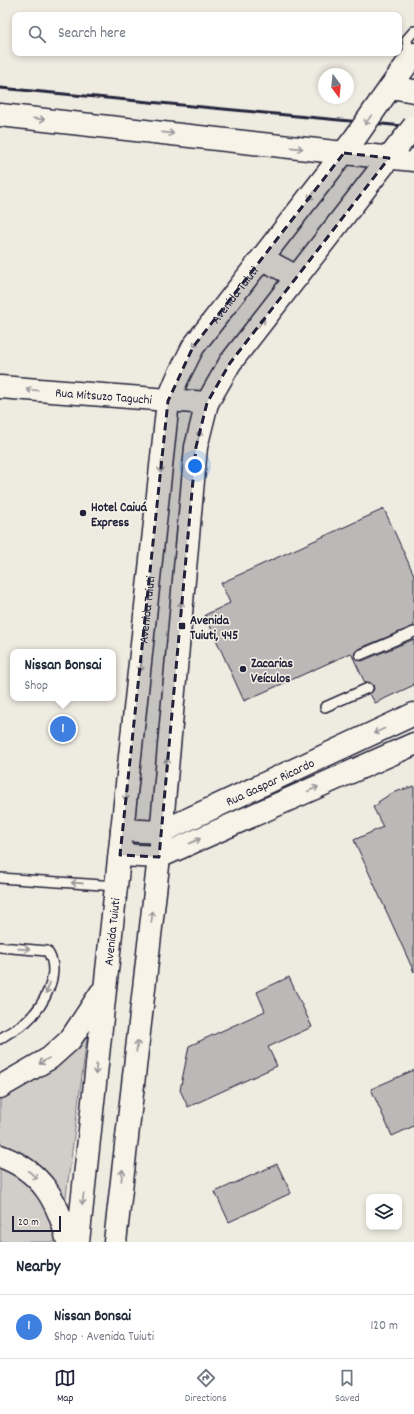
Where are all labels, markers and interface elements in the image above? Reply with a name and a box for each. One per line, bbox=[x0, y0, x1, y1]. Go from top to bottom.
search box bbox=[12, 12, 402, 56]
icon: search bbox=[26, 23, 48, 45]
text: Search here bbox=[58, 23, 126, 45]
north arrow bbox=[318, 68, 354, 104]
one-way arrow bbox=[364, 114, 372, 125]
one-way arrow bbox=[32, 115, 45, 123]
one-way arrow bbox=[161, 130, 174, 137]
one-way arrow bbox=[290, 144, 303, 152]
one-way arrow bbox=[308, 190, 316, 201]
street label: Avenida Tuiuti bbox=[208, 263, 264, 329]
one-way arrow bbox=[257, 318, 265, 329]
one-way arrow bbox=[193, 336, 202, 347]
street label: Rua Mitsuzo Taguchi bbox=[54, 384, 153, 411]
one-way arrow bbox=[26, 386, 39, 393]
one-way arrow bbox=[196, 430, 203, 443]
your location bbox=[185, 456, 205, 476]
one-way arrow bbox=[158, 460, 165, 473]
place label: Hotel Caiuá Express bbox=[91, 499, 148, 533]
marker: Hotel Caiuá Express bbox=[78, 508, 88, 518]
street label: Avenida Tuiuti bbox=[135, 574, 162, 645]
one-way arrow bbox=[177, 601, 185, 614]
place label: Avenida Tuiuti, 445 bbox=[190, 612, 238, 646]
marker: Avenida Tuiuti, 445 bbox=[177, 621, 187, 631]
popup bbox=[10, 649, 116, 701]
text: Nissan Bonsai bbox=[25, 655, 102, 677]
place label: Zacarias Veículos bbox=[251, 655, 293, 689]
one-way arrow bbox=[137, 659, 145, 672]
marker: Zacarias Veículos bbox=[238, 664, 248, 674]
text: Shop bbox=[25, 677, 48, 696]
pin: 1 bbox=[50, 714, 76, 744]
one-way arrow bbox=[373, 728, 385, 735]
street label: Rua Gaspar Ricardo bbox=[223, 755, 318, 812]
one-way arrow bbox=[164, 758, 171, 771]
one-way arrow bbox=[307, 785, 319, 792]
one-way arrow bbox=[122, 788, 130, 801]
one-way arrow bbox=[188, 837, 200, 845]
one-way arrow bbox=[71, 879, 84, 887]
street label: Avenida Tuiuti bbox=[100, 897, 127, 967]
one-way arrow bbox=[148, 911, 156, 924]
one-way arrow bbox=[17, 945, 30, 953]
one-way arrow bbox=[44, 981, 52, 993]
one-way arrow bbox=[133, 1040, 141, 1053]
one-way arrow bbox=[38, 1058, 50, 1066]
one-way arrow bbox=[92, 1062, 100, 1075]
one-way arrow bbox=[119, 1169, 126, 1182]
one-way arrow bbox=[28, 1170, 38, 1180]
one-way arrow bbox=[79, 1192, 86, 1205]
map controls bbox=[366, 1194, 402, 1230]
button: layers bbox=[366, 1194, 402, 1230]
scale bar bbox=[12, 1214, 61, 1233]
text: 20 m bbox=[18, 1215, 39, 1231]
text: Nearby bbox=[16, 1256, 60, 1280]
text: Nissan Bonsai bbox=[54, 1306, 131, 1328]
text: 1 bbox=[28, 1317, 30, 1336]
text: 120 m bbox=[370, 1317, 398, 1336]
text: Shop · Avenida Tuiuti bbox=[54, 1328, 154, 1347]
tab: Map bbox=[54, 1367, 76, 1407]
tab: Directions bbox=[185, 1367, 227, 1407]
tab: Saved bbox=[335, 1367, 360, 1407]

